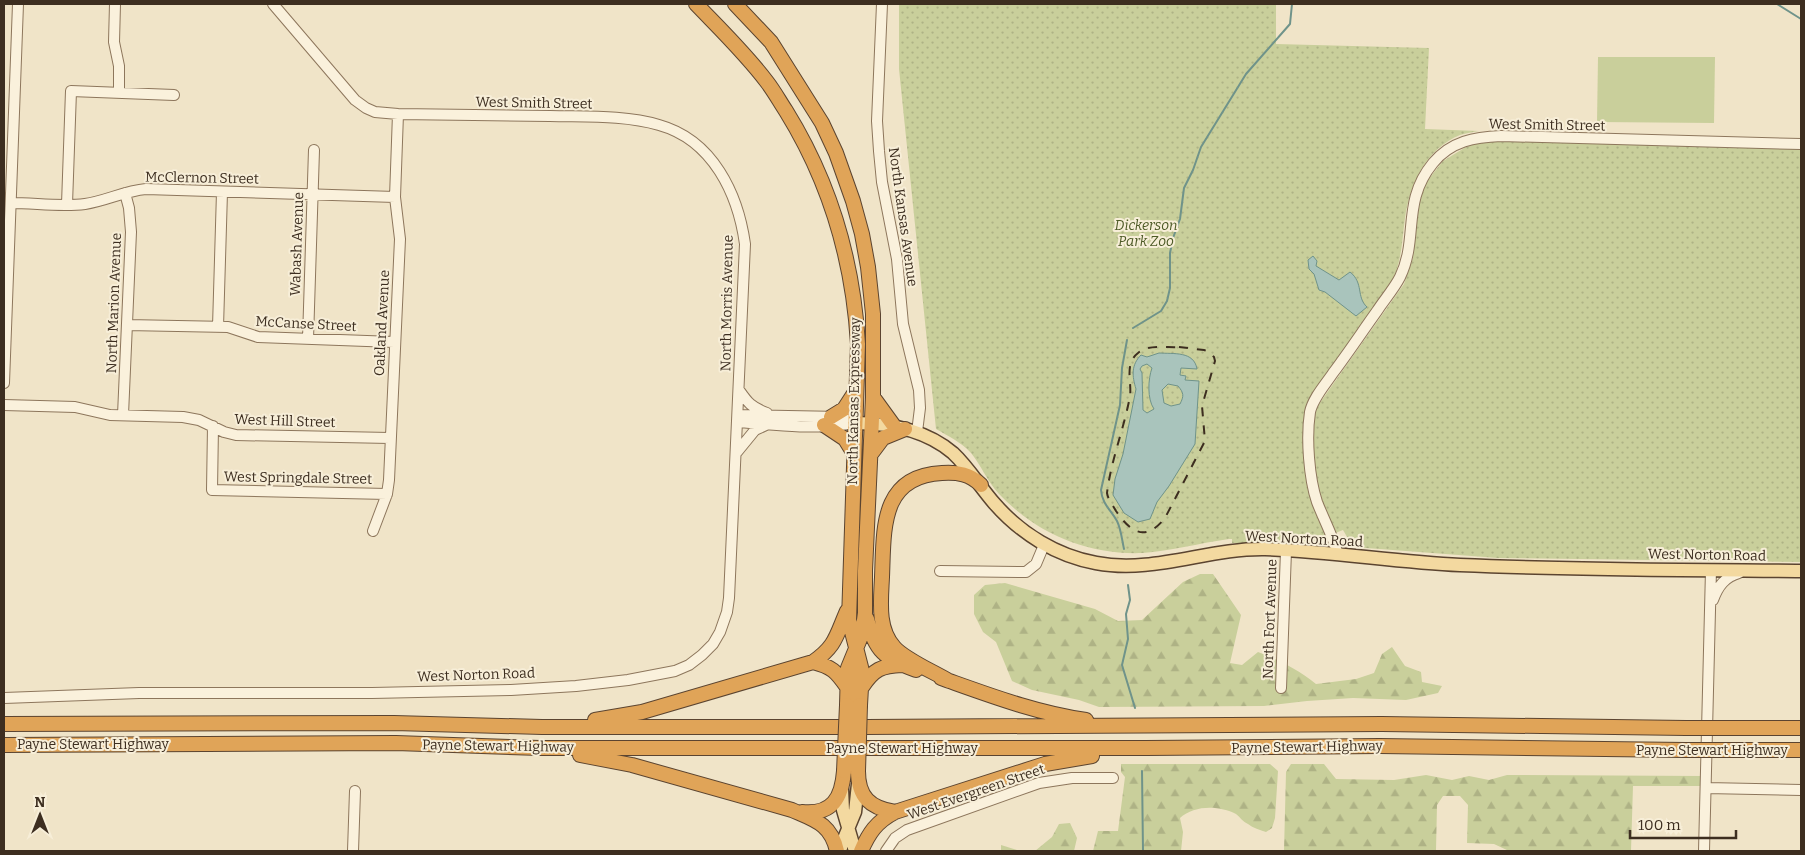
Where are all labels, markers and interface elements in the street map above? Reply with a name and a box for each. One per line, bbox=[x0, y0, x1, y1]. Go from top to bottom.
street label: West Smith Street bbox=[475, 93, 593, 113]
street label: West Smith Street bbox=[1488, 115, 1606, 135]
street label: North Kansas Avenue bbox=[885, 146, 921, 288]
street label: McClernon Street bbox=[145, 169, 259, 187]
street label: Wabash Avenue bbox=[287, 192, 307, 296]
park label: Dickerson Park Zoo bbox=[1115, 217, 1177, 250]
street label: North Marion Avenue bbox=[103, 232, 125, 374]
street label: North Morris Avenue bbox=[717, 235, 737, 371]
street label: Oakland Avenue bbox=[371, 270, 393, 376]
street label: McCanse Street bbox=[255, 313, 357, 335]
street label: North Kansas Expressway bbox=[844, 316, 864, 485]
street label: West Hill Street bbox=[234, 411, 336, 431]
street label: West Springdale Street bbox=[224, 468, 372, 488]
street label: West Norton Road bbox=[1245, 527, 1363, 551]
street label: West Norton Road bbox=[1648, 545, 1766, 565]
street label: North Fort Avenue bbox=[1259, 559, 1281, 679]
street label: West Norton Road bbox=[417, 664, 535, 686]
street label: Payne Stewart Highway bbox=[17, 736, 170, 753]
street label: Payne Stewart Highway bbox=[422, 736, 575, 756]
street label: Payne Stewart Highway bbox=[1231, 737, 1384, 757]
street label: Payne Stewart Highway bbox=[826, 740, 979, 757]
street label: Payne Stewart Highway bbox=[1636, 742, 1789, 759]
street label: West Evergreen Street bbox=[905, 760, 1047, 824]
north arrow bbox=[15, 790, 65, 840]
text: N bbox=[35, 794, 46, 811]
scale bar bbox=[1630, 808, 1736, 840]
text: 100 m bbox=[1638, 816, 1681, 834]

